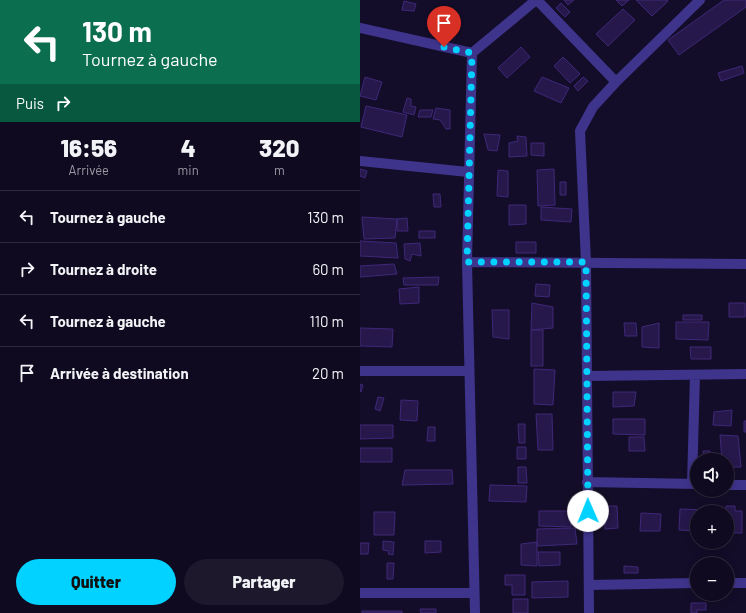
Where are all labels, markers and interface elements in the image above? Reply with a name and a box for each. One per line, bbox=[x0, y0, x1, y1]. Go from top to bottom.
pin bbox=[427, 6, 461, 47]
icon: arrive bbox=[433, 12, 455, 34]
text: 130 m bbox=[82, 14, 152, 48]
icon: left bbox=[16, 16, 68, 68]
text: Tournez à gauche bbox=[82, 48, 218, 70]
icon: right bbox=[52, 92, 74, 114]
text: Puis bbox=[16, 94, 44, 112]
text: 16:56 bbox=[60, 133, 117, 162]
text: 4 bbox=[181, 133, 196, 162]
text: 320 bbox=[259, 133, 300, 162]
text: Arrivée bbox=[69, 162, 109, 178]
text: min bbox=[178, 162, 199, 178]
text: m bbox=[274, 162, 285, 178]
icon: left bbox=[16, 206, 38, 228]
text: Tournez à gauche bbox=[50, 208, 166, 226]
text: 130 m bbox=[307, 208, 344, 226]
icon: right bbox=[16, 258, 38, 280]
text: Tournez à droite bbox=[50, 260, 157, 278]
text: 60 m bbox=[312, 260, 344, 278]
icon: left bbox=[16, 310, 38, 332]
text: Tournez à gauche bbox=[50, 312, 166, 330]
text: 110 m bbox=[310, 312, 344, 330]
icon: arrive bbox=[16, 362, 38, 384]
text: Arrivée à destination bbox=[50, 364, 189, 382]
text: 20 m bbox=[312, 364, 344, 382]
map controls bbox=[690, 453, 734, 601]
button: sound bbox=[690, 453, 734, 497]
position arrow bbox=[567, 490, 609, 532]
button: + bbox=[690, 505, 734, 549]
button: − bbox=[690, 557, 734, 601]
button: Quitter bbox=[16, 559, 176, 605]
button: Partager bbox=[184, 559, 344, 605]

